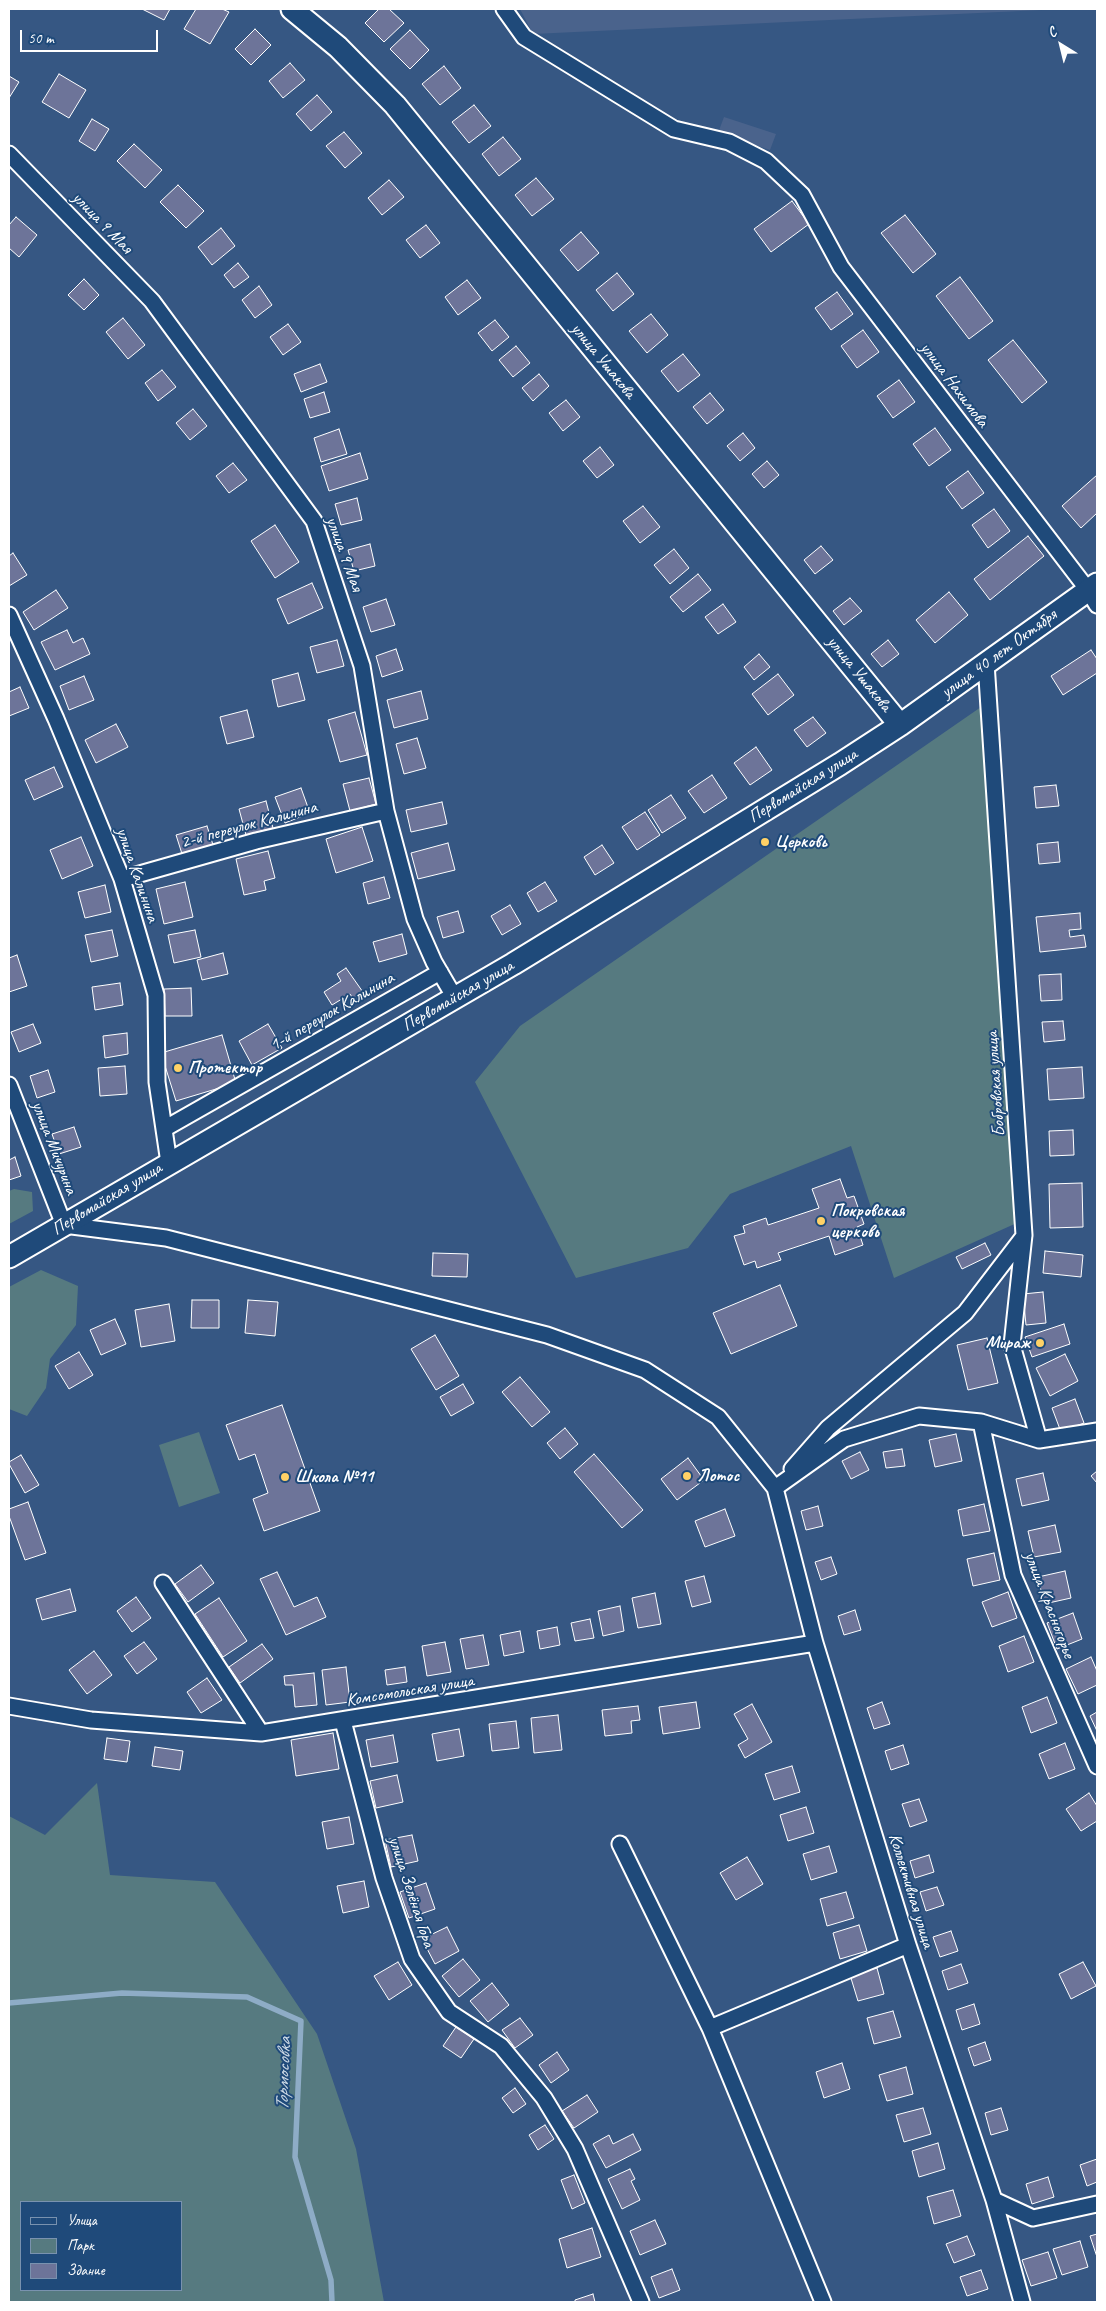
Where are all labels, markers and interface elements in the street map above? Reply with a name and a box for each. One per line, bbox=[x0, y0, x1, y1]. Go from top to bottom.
scale bar bbox=[22, 20, 160, 52]
north arrow bbox=[1036, 20, 1086, 70]
text: С bbox=[1044, 24, 1060, 41]
text: 50 m bbox=[28, 29, 54, 48]
street label: улица 9 Мая bbox=[67, 188, 137, 258]
street label: улица Ушакова bbox=[566, 319, 640, 403]
street label: улица Нахимова bbox=[915, 338, 993, 432]
street label: улица 9 Мая bbox=[321, 514, 367, 594]
street label: улица 40 лет Октября bbox=[937, 605, 1061, 703]
street label: улица Ушакова bbox=[822, 632, 896, 716]
street label: Первомайская улица bbox=[744, 744, 862, 828]
street label: 2-й переулок Калинина bbox=[179, 796, 319, 854]
street label: улица Калинина bbox=[111, 825, 163, 925]
place label: Церковь bbox=[775, 831, 827, 853]
marker: Церковь bbox=[759, 836, 771, 848]
street label: Первомайская улица bbox=[399, 955, 517, 1037]
street label: 1-й переулок Калинина bbox=[266, 968, 398, 1056]
street label: Бобровская улица bbox=[982, 1031, 1010, 1137]
place label: Протектор bbox=[188, 1057, 262, 1079]
marker: Протектор bbox=[172, 1062, 184, 1074]
street label: улица Мичурина bbox=[26, 1098, 82, 1198]
street label: Первомайская улица bbox=[48, 1158, 166, 1240]
place label: Покровская церковь bbox=[831, 1200, 904, 1242]
marker: Покровская церковь bbox=[815, 1215, 827, 1227]
place label: Мираж bbox=[986, 1332, 1030, 1354]
marker: Мираж bbox=[1034, 1337, 1046, 1349]
place label: Лотос bbox=[697, 1465, 739, 1487]
place label: Школа №11 bbox=[295, 1466, 373, 1488]
marker: Лотос bbox=[681, 1470, 693, 1482]
marker: Школа №11 bbox=[279, 1471, 291, 1483]
street label: улица Красногорье bbox=[1019, 1549, 1079, 1661]
street label: Комсомольская улица bbox=[345, 1670, 475, 1712]
street label: Коллективная улица bbox=[883, 1831, 939, 1951]
street label: улица Зелёная Гора bbox=[383, 1834, 439, 1950]
water label: Тормосовка bbox=[271, 2037, 297, 2111]
legend bbox=[20, 2201, 182, 2291]
text: Улица bbox=[67, 2211, 97, 2230]
text: Парк bbox=[67, 2236, 94, 2255]
text: Здание bbox=[67, 2261, 105, 2280]

